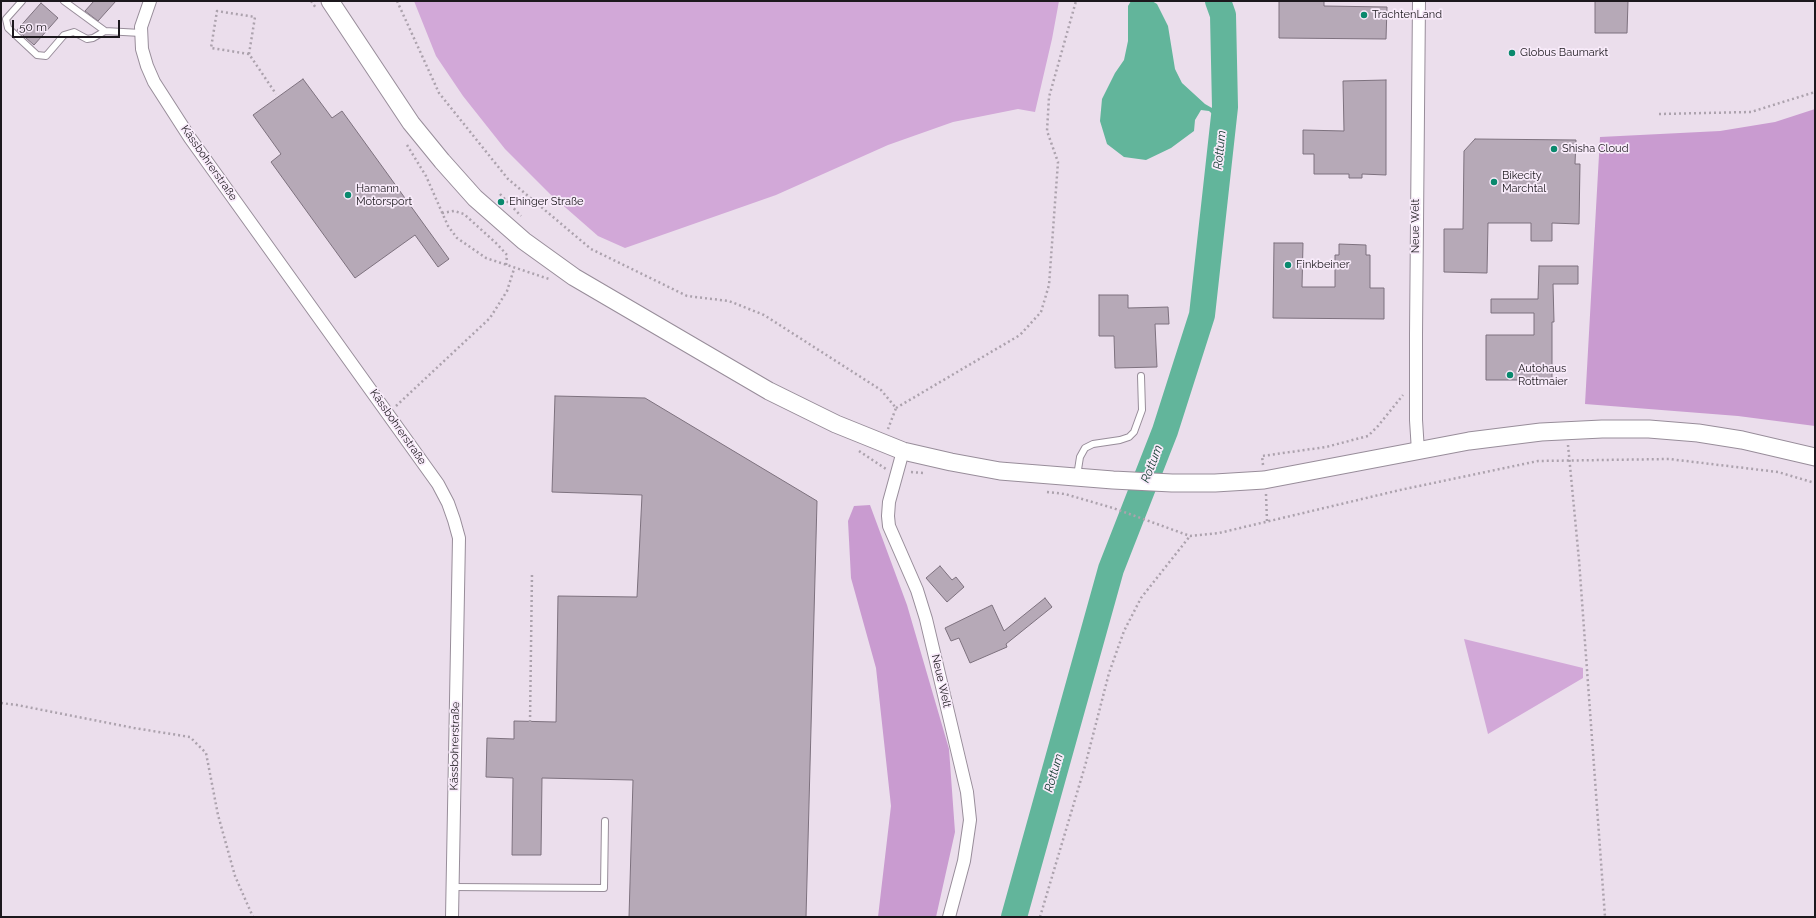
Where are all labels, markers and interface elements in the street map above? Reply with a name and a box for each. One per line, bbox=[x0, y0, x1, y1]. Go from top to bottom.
place label: TrachtenLand bbox=[1372, 8, 1442, 22]
marker: TrachtenLand bbox=[1359, 10, 1369, 20]
scale bar bbox=[14, 12, 122, 38]
text: 50 m bbox=[19, 20, 47, 34]
place label: Globus Baumarkt bbox=[1520, 46, 1608, 60]
marker: Globus Baumarkt bbox=[1507, 48, 1517, 58]
street label: Kässbohrerstraße bbox=[178, 123, 240, 203]
water label: Rottum bbox=[1211, 130, 1229, 170]
place label: Shisha Cloud bbox=[1562, 142, 1628, 156]
marker: Shisha Cloud bbox=[1549, 144, 1559, 154]
place label: Bikecity Marchtal bbox=[1502, 169, 1546, 195]
marker: Bikecity Marchtal bbox=[1489, 177, 1499, 187]
place label: Hamann Motorsport bbox=[356, 182, 412, 208]
marker: Hamann Motorsport bbox=[343, 190, 353, 200]
place label: Ehinger Straße bbox=[509, 195, 583, 209]
marker: Ehinger Straße bbox=[496, 197, 506, 207]
street label: Neue Welt bbox=[1409, 199, 1423, 253]
place label: Finkbeiner bbox=[1296, 258, 1349, 272]
marker: Finkbeiner bbox=[1283, 260, 1293, 270]
place label: Autohaus Rottmaier bbox=[1518, 362, 1568, 388]
marker: Autohaus Rottmaier bbox=[1505, 370, 1515, 380]
street label: Kässbohrerstraße bbox=[367, 387, 429, 467]
water label: Rottum bbox=[1138, 443, 1166, 485]
street label: Neue Welt bbox=[928, 653, 954, 709]
street label: Kässbohrerstraße bbox=[448, 701, 462, 791]
water label: Rottum bbox=[1042, 752, 1066, 794]

